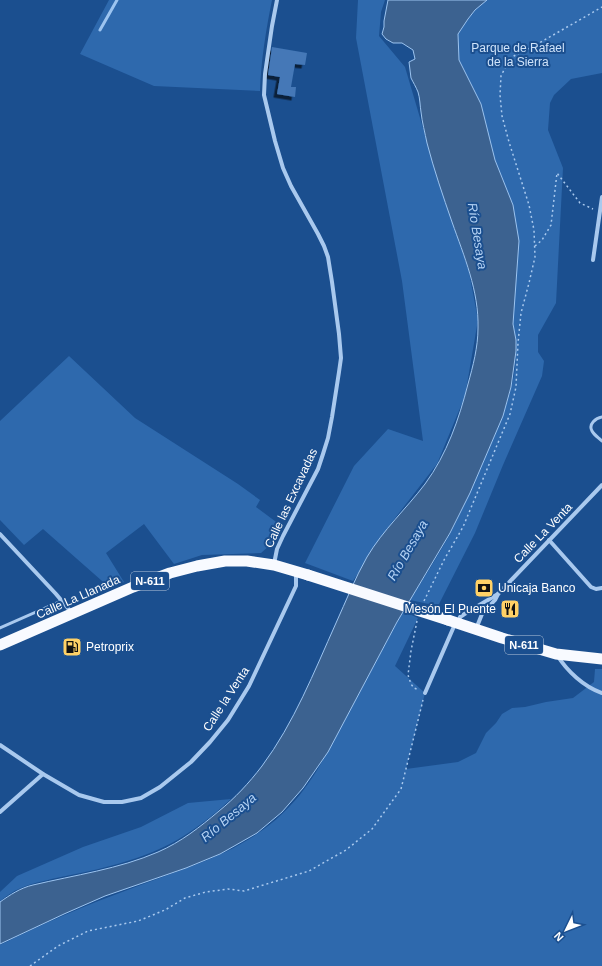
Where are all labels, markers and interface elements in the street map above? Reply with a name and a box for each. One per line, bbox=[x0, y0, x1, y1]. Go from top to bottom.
park label: Parque de Rafael de la Sierra bbox=[471, 41, 565, 69]
water label: Río Besaya bbox=[465, 202, 490, 270]
street label: Calle las Excavadas bbox=[262, 446, 320, 550]
street label: Calle La Venta bbox=[511, 500, 575, 566]
water label: Río Besaya bbox=[384, 517, 431, 583]
street label: Calle La Llanada bbox=[34, 572, 122, 622]
road number: N-611 bbox=[131, 572, 169, 590]
bank icon: Unicaja Banco bbox=[473, 577, 495, 599]
place label: Unicaja Banco bbox=[498, 581, 576, 595]
restaurant icon: Mesón El Puente bbox=[499, 598, 521, 620]
place label: Mesón El Puente bbox=[405, 602, 496, 616]
fuel station icon: Petroprix bbox=[61, 636, 83, 658]
road number: N-611 bbox=[505, 636, 543, 654]
place label: Petroprix bbox=[86, 640, 134, 654]
street label: Calle la Venta bbox=[200, 664, 252, 734]
water label: Río Besaya bbox=[198, 790, 259, 845]
north arrow bbox=[546, 910, 586, 950]
text: N bbox=[552, 930, 566, 944]

